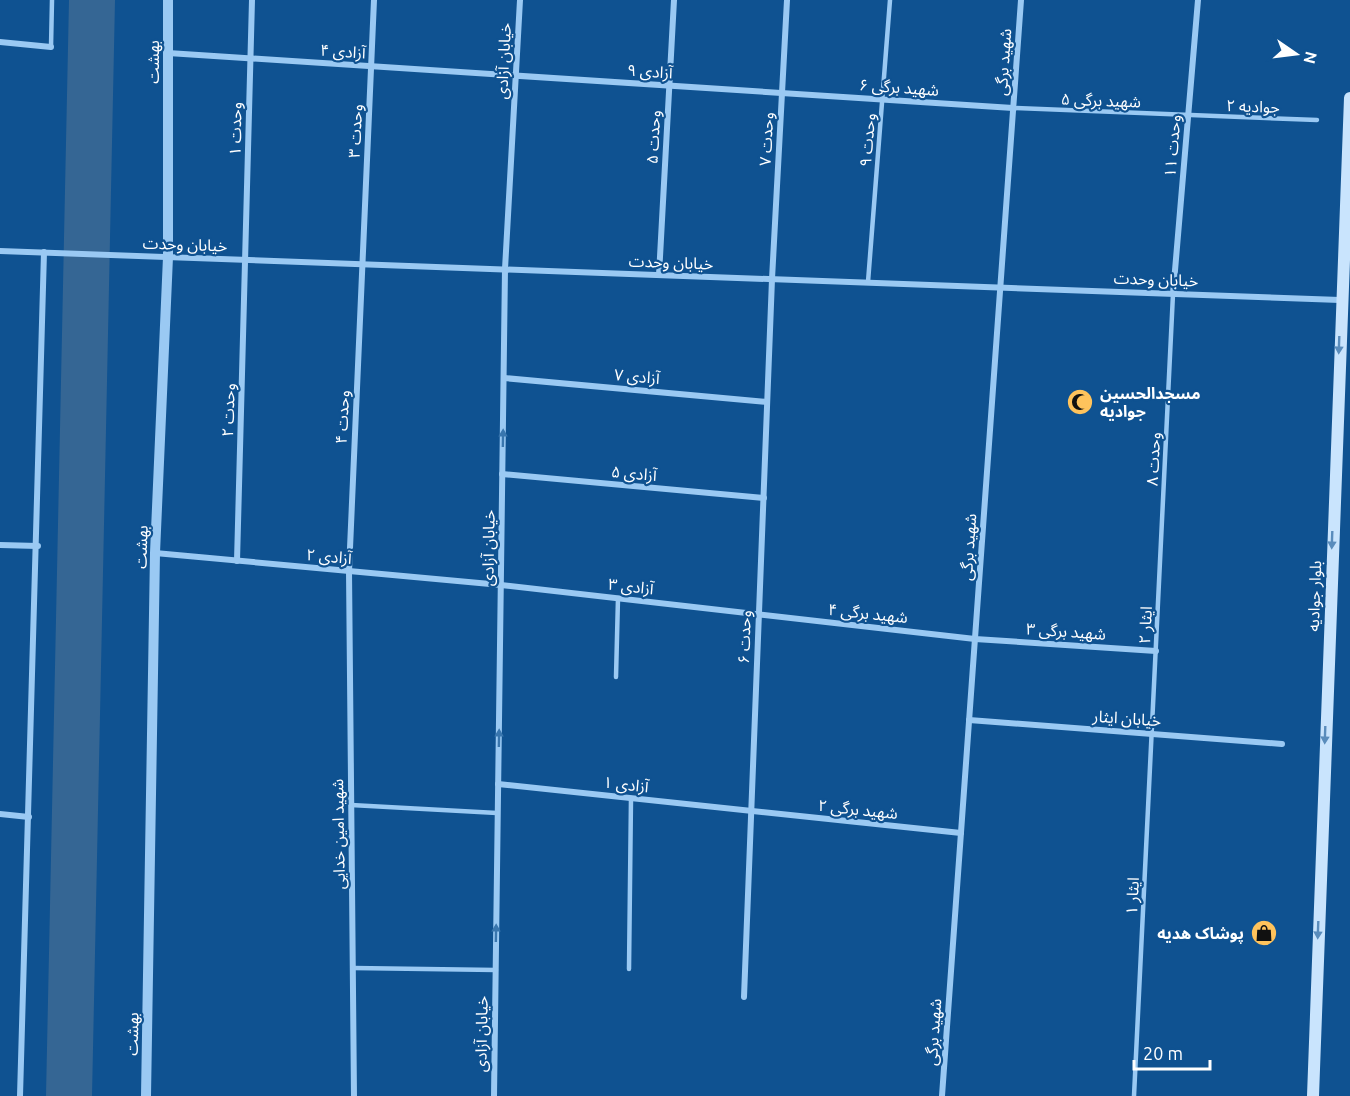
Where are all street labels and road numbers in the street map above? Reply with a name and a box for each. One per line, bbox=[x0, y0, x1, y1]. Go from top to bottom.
street label: خیابان آزادی bbox=[492, 22, 515, 100]
street label: شهید برگی bbox=[992, 28, 1015, 96]
street label: بهشت bbox=[144, 40, 163, 84]
street label: آزادی ۴ bbox=[320, 40, 368, 63]
street label: آزادی ۹ bbox=[627, 60, 675, 83]
street label: شهید برگی ۶ bbox=[858, 75, 940, 100]
street label: شهید برگی ۵ bbox=[1061, 90, 1141, 111]
street label: جوادیه ۲ bbox=[1226, 96, 1280, 117]
street label: وحدت ۱ bbox=[226, 102, 245, 156]
street label: وحدت ۳ bbox=[345, 104, 366, 158]
street label: وحدت ۵ bbox=[643, 110, 664, 164]
street label: وحدت ۷ bbox=[756, 112, 777, 166]
street label: وحدت ۹ bbox=[856, 112, 879, 168]
street label: وحدت ۱۱ bbox=[1160, 114, 1185, 178]
street label: خیابان وحدت bbox=[142, 234, 228, 255]
street label: خیابان وحدت bbox=[628, 252, 714, 273]
street label: خیابان وحدت bbox=[1113, 269, 1199, 290]
street label: آزادی ۷ bbox=[613, 365, 662, 388]
street label: وحدت ۲ bbox=[218, 383, 239, 437]
street label: وحدت ۴ bbox=[332, 390, 353, 444]
street label: وحدت ۸ bbox=[1143, 432, 1164, 486]
street label: آزادی ۵ bbox=[610, 462, 659, 485]
street label: خیابان آزادی bbox=[478, 510, 499, 586]
street label: شهید برگی bbox=[957, 513, 980, 581]
street label: بهشت bbox=[131, 525, 152, 569]
street label: آزادی ۲ bbox=[305, 545, 354, 568]
street label: بلوار جوادیه bbox=[1304, 560, 1325, 632]
street label: آزادی ۳ bbox=[607, 575, 656, 598]
street label: شهید برگی ۴ bbox=[827, 600, 909, 627]
street label: ایثار ۲ bbox=[1135, 606, 1156, 644]
street label: وحدت ۶ bbox=[734, 610, 755, 664]
street label: شهید برگی ۳ bbox=[1025, 619, 1107, 644]
street label: خیابان ایثار bbox=[1091, 707, 1162, 730]
street label: آزادی ۱ bbox=[602, 773, 651, 796]
street label: شهید امین خدایی bbox=[328, 779, 349, 889]
street label: شهید برگی ۲ bbox=[817, 796, 899, 823]
street label: ایثار ۱ bbox=[1122, 877, 1143, 915]
street label: خیابان آزادی bbox=[471, 996, 492, 1072]
street label: شهید برگی bbox=[922, 998, 945, 1066]
street label: بهشت bbox=[123, 1012, 142, 1056]

